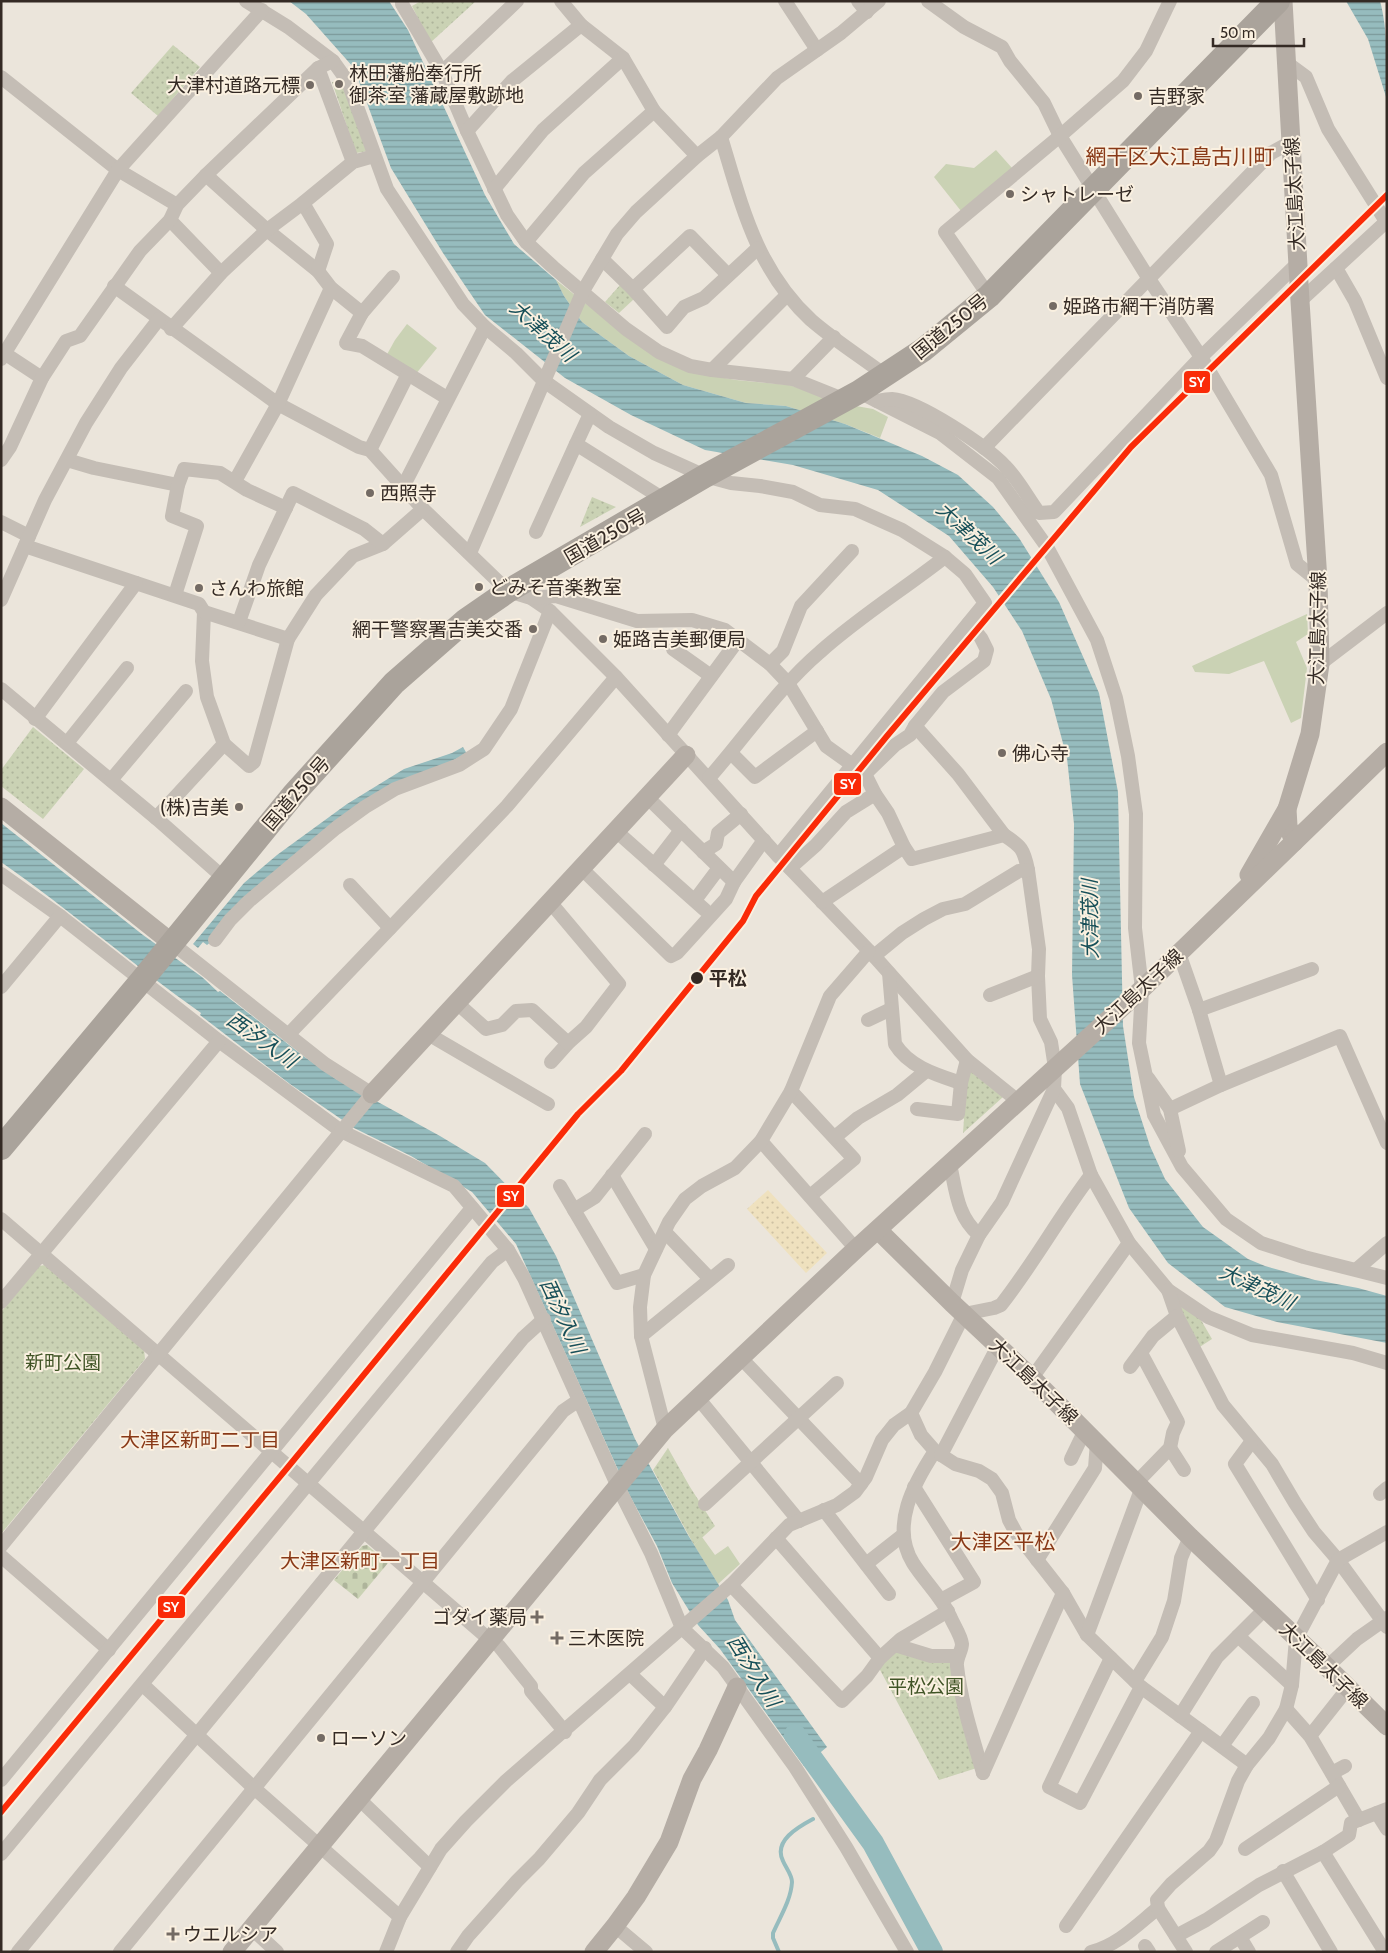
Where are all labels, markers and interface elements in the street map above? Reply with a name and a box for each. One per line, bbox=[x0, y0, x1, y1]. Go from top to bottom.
scale bar bbox=[1213, 15, 1304, 47]
text: 50 m bbox=[1220, 24, 1255, 42]
place label: 林田藩船奉行所 御茶室 藩蔵屋敷跡地 bbox=[349, 62, 524, 107]
place label: 大津村道路元標 bbox=[167, 74, 300, 97]
marker: 林田藩船奉行所 御茶室 藩蔵屋敷跡地 bbox=[333, 78, 345, 90]
marker: 大津村道路元標 bbox=[304, 79, 316, 91]
place label: 吉野家 bbox=[1148, 85, 1205, 108]
marker: 吉野家 bbox=[1132, 90, 1144, 102]
street label: 大江島太子線 bbox=[1280, 136, 1309, 252]
district label: 網干区大江島古川町 bbox=[1086, 144, 1275, 169]
place label: シャトレーゼ bbox=[1020, 183, 1134, 206]
marker: シャトレーゼ bbox=[1004, 188, 1016, 200]
street label: 国道250号 bbox=[908, 289, 993, 364]
water label: 大津茂川 bbox=[505, 295, 582, 368]
place label: 姫路市網干消防署 bbox=[1063, 295, 1215, 318]
marker: 姫路市網干消防署 bbox=[1047, 300, 1059, 312]
line badge: SY bbox=[1183, 370, 1211, 394]
text: SY bbox=[1189, 373, 1206, 391]
place label: 西照寺 bbox=[380, 482, 437, 505]
marker: 西照寺 bbox=[364, 487, 376, 499]
water label: 大津茂川 bbox=[932, 497, 1008, 570]
street label: 国道250号 bbox=[560, 504, 650, 569]
street label: 大江島太子線 bbox=[1305, 571, 1330, 685]
place label: どみそ音楽教室 bbox=[489, 576, 621, 599]
place label: さんわ旅館 bbox=[209, 577, 304, 600]
marker: どみそ音楽教室 bbox=[473, 581, 485, 593]
marker: さんわ旅館 bbox=[193, 582, 205, 594]
place label: 網干警察署吉美交番 bbox=[352, 618, 523, 641]
marker: 網干警察署吉美交番 bbox=[527, 623, 539, 635]
place label: 姫路吉美郵便局 bbox=[613, 628, 746, 651]
marker: 姫路吉美郵便局 bbox=[597, 633, 609, 645]
place label: 佛心寺 bbox=[1012, 742, 1069, 765]
marker: 佛心寺 bbox=[996, 747, 1008, 759]
street label: 国道250号 bbox=[258, 752, 335, 835]
line badge: SY bbox=[833, 772, 862, 796]
text: SY bbox=[840, 775, 857, 793]
place label: (株)吉美 bbox=[160, 796, 229, 819]
marker: (株)吉美 bbox=[233, 801, 245, 813]
water label: 大津茂川 bbox=[1077, 877, 1103, 959]
street label: 大江島太子線 bbox=[1089, 944, 1188, 1039]
place label: 平松 bbox=[709, 967, 747, 990]
marker: 平松 bbox=[689, 970, 705, 986]
water label: 西汐入川 bbox=[222, 1007, 303, 1074]
line badge: SY bbox=[496, 1184, 525, 1208]
text: SY bbox=[503, 1187, 520, 1205]
water label: 大津茂川 bbox=[1216, 1259, 1300, 1316]
water label: 西汐入川 bbox=[535, 1275, 592, 1359]
street label: 大江島太子線 bbox=[985, 1333, 1083, 1429]
park label: 新町公園 bbox=[25, 1351, 101, 1374]
district label: 大津区新町二丁目 bbox=[120, 1428, 280, 1452]
district label: 大津区平松 bbox=[951, 1529, 1056, 1554]
district label: 大津区新町一丁目 bbox=[280, 1549, 440, 1573]
line badge: SY bbox=[157, 1595, 186, 1619]
text: SY bbox=[163, 1598, 180, 1616]
place label: ゴダイ薬局 bbox=[432, 1606, 527, 1629]
marker: ゴダイ薬局 bbox=[531, 1611, 543, 1623]
street label: 大江島太子線 bbox=[1275, 1617, 1373, 1713]
place label: 三木医院 bbox=[568, 1627, 644, 1650]
marker: 三木医院 bbox=[550, 1631, 564, 1645]
water label: 西汐入川 bbox=[723, 1631, 786, 1713]
park label: 平松公園 bbox=[888, 1675, 964, 1698]
place label: ローソン bbox=[331, 1727, 407, 1750]
marker: ローソン bbox=[315, 1732, 327, 1744]
place label: ウエルシア bbox=[183, 1923, 278, 1946]
marker: ウエルシア bbox=[167, 1928, 179, 1940]

